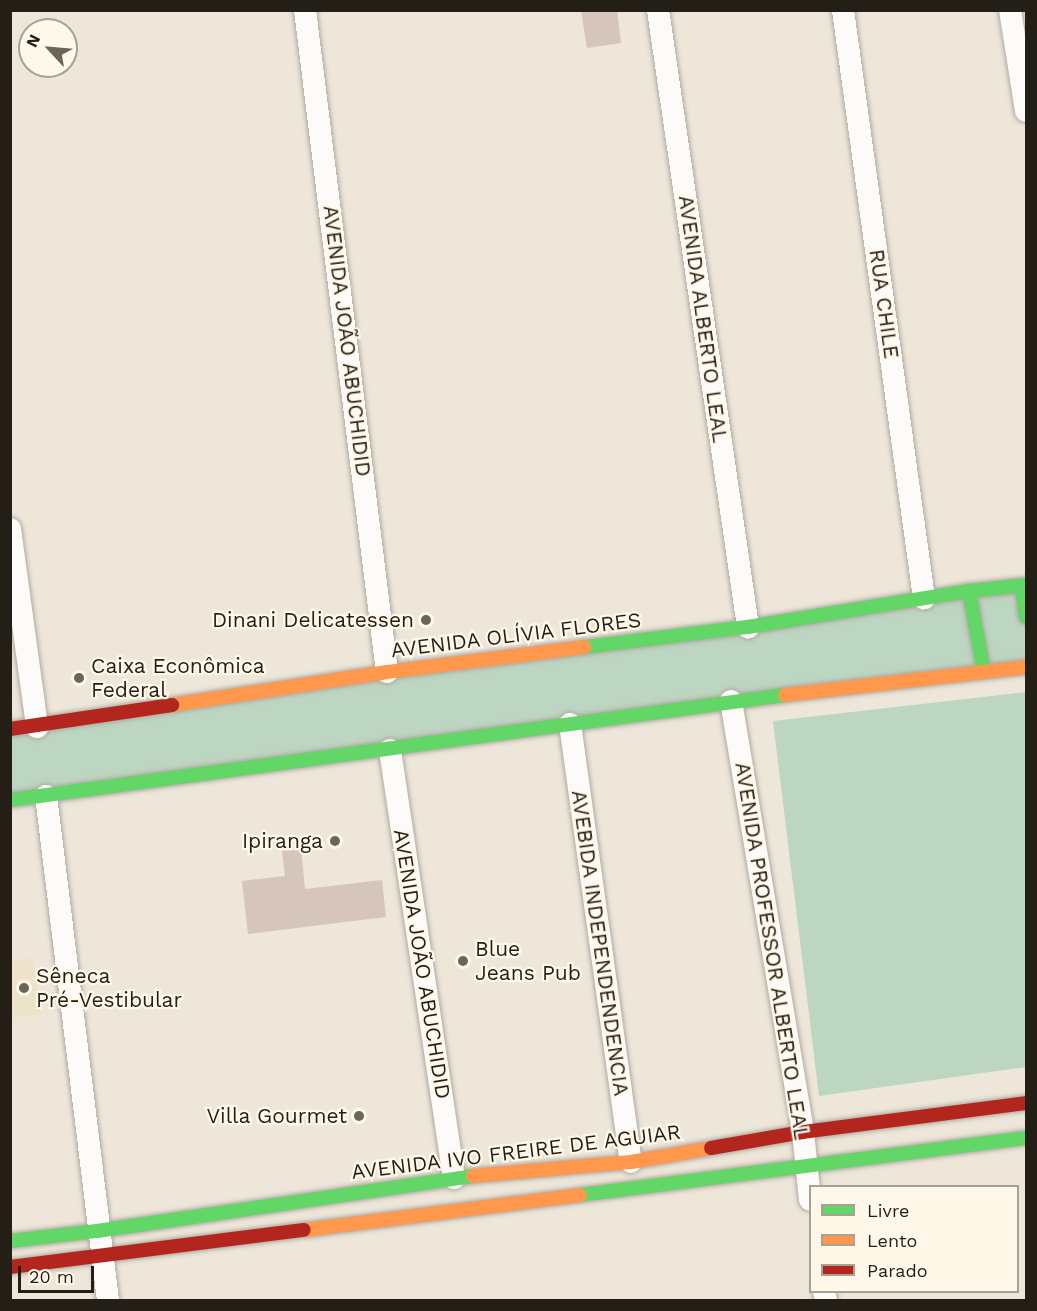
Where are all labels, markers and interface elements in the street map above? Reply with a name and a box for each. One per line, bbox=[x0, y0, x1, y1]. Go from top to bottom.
north arrow bbox=[18, 18, 78, 78]
text: N bbox=[22, 31, 44, 50]
street label: AVENIDA ALBERTO LEAL bbox=[673, 193, 733, 445]
street label: AVENIDA JOÃO ABUCHIDID bbox=[318, 203, 376, 479]
street label: RUA CHILE bbox=[864, 247, 904, 361]
place label: Dinani Delicatessen bbox=[212, 607, 414, 633]
street label: AVENIDA OLÍVIA FLORES bbox=[389, 607, 643, 663]
marker: Dinani Delicatessen bbox=[419, 613, 433, 627]
place label: Caixa Econômica Federal bbox=[91, 653, 265, 703]
marker: Caixa Econômica Federal bbox=[72, 671, 86, 685]
street label: AVENIDA PROFESSOR ALBERTO LEAL bbox=[730, 759, 814, 1143]
street label: AVEBIDA INDEPENDENDENCIA bbox=[566, 788, 634, 1098]
street label: AVENIDA JOÃO ABUCHIDID bbox=[388, 826, 456, 1102]
place label: Ipiranga bbox=[242, 828, 323, 854]
marker: Ipiranga bbox=[328, 834, 342, 848]
place label: Blue Jeans Pub bbox=[475, 936, 581, 986]
marker: Blue Jeans Pub bbox=[456, 954, 470, 968]
place label: Sêneca Pré-Vestibular bbox=[36, 963, 182, 1013]
marker: Sêneca Pré-Vestibular bbox=[17, 981, 31, 995]
place label: Villa Gourmet bbox=[206, 1103, 347, 1129]
marker: Villa Gourmet bbox=[352, 1109, 366, 1123]
street label: AVENIDA IVO FREIRE DE AGUIAR bbox=[349, 1119, 683, 1185]
legend bbox=[809, 1185, 1019, 1293]
text: Livre bbox=[867, 1200, 909, 1221]
text: Lento bbox=[867, 1230, 917, 1251]
scale bar bbox=[21, 1254, 98, 1292]
text: Parado bbox=[867, 1260, 928, 1281]
text: 20 m bbox=[29, 1266, 74, 1287]

